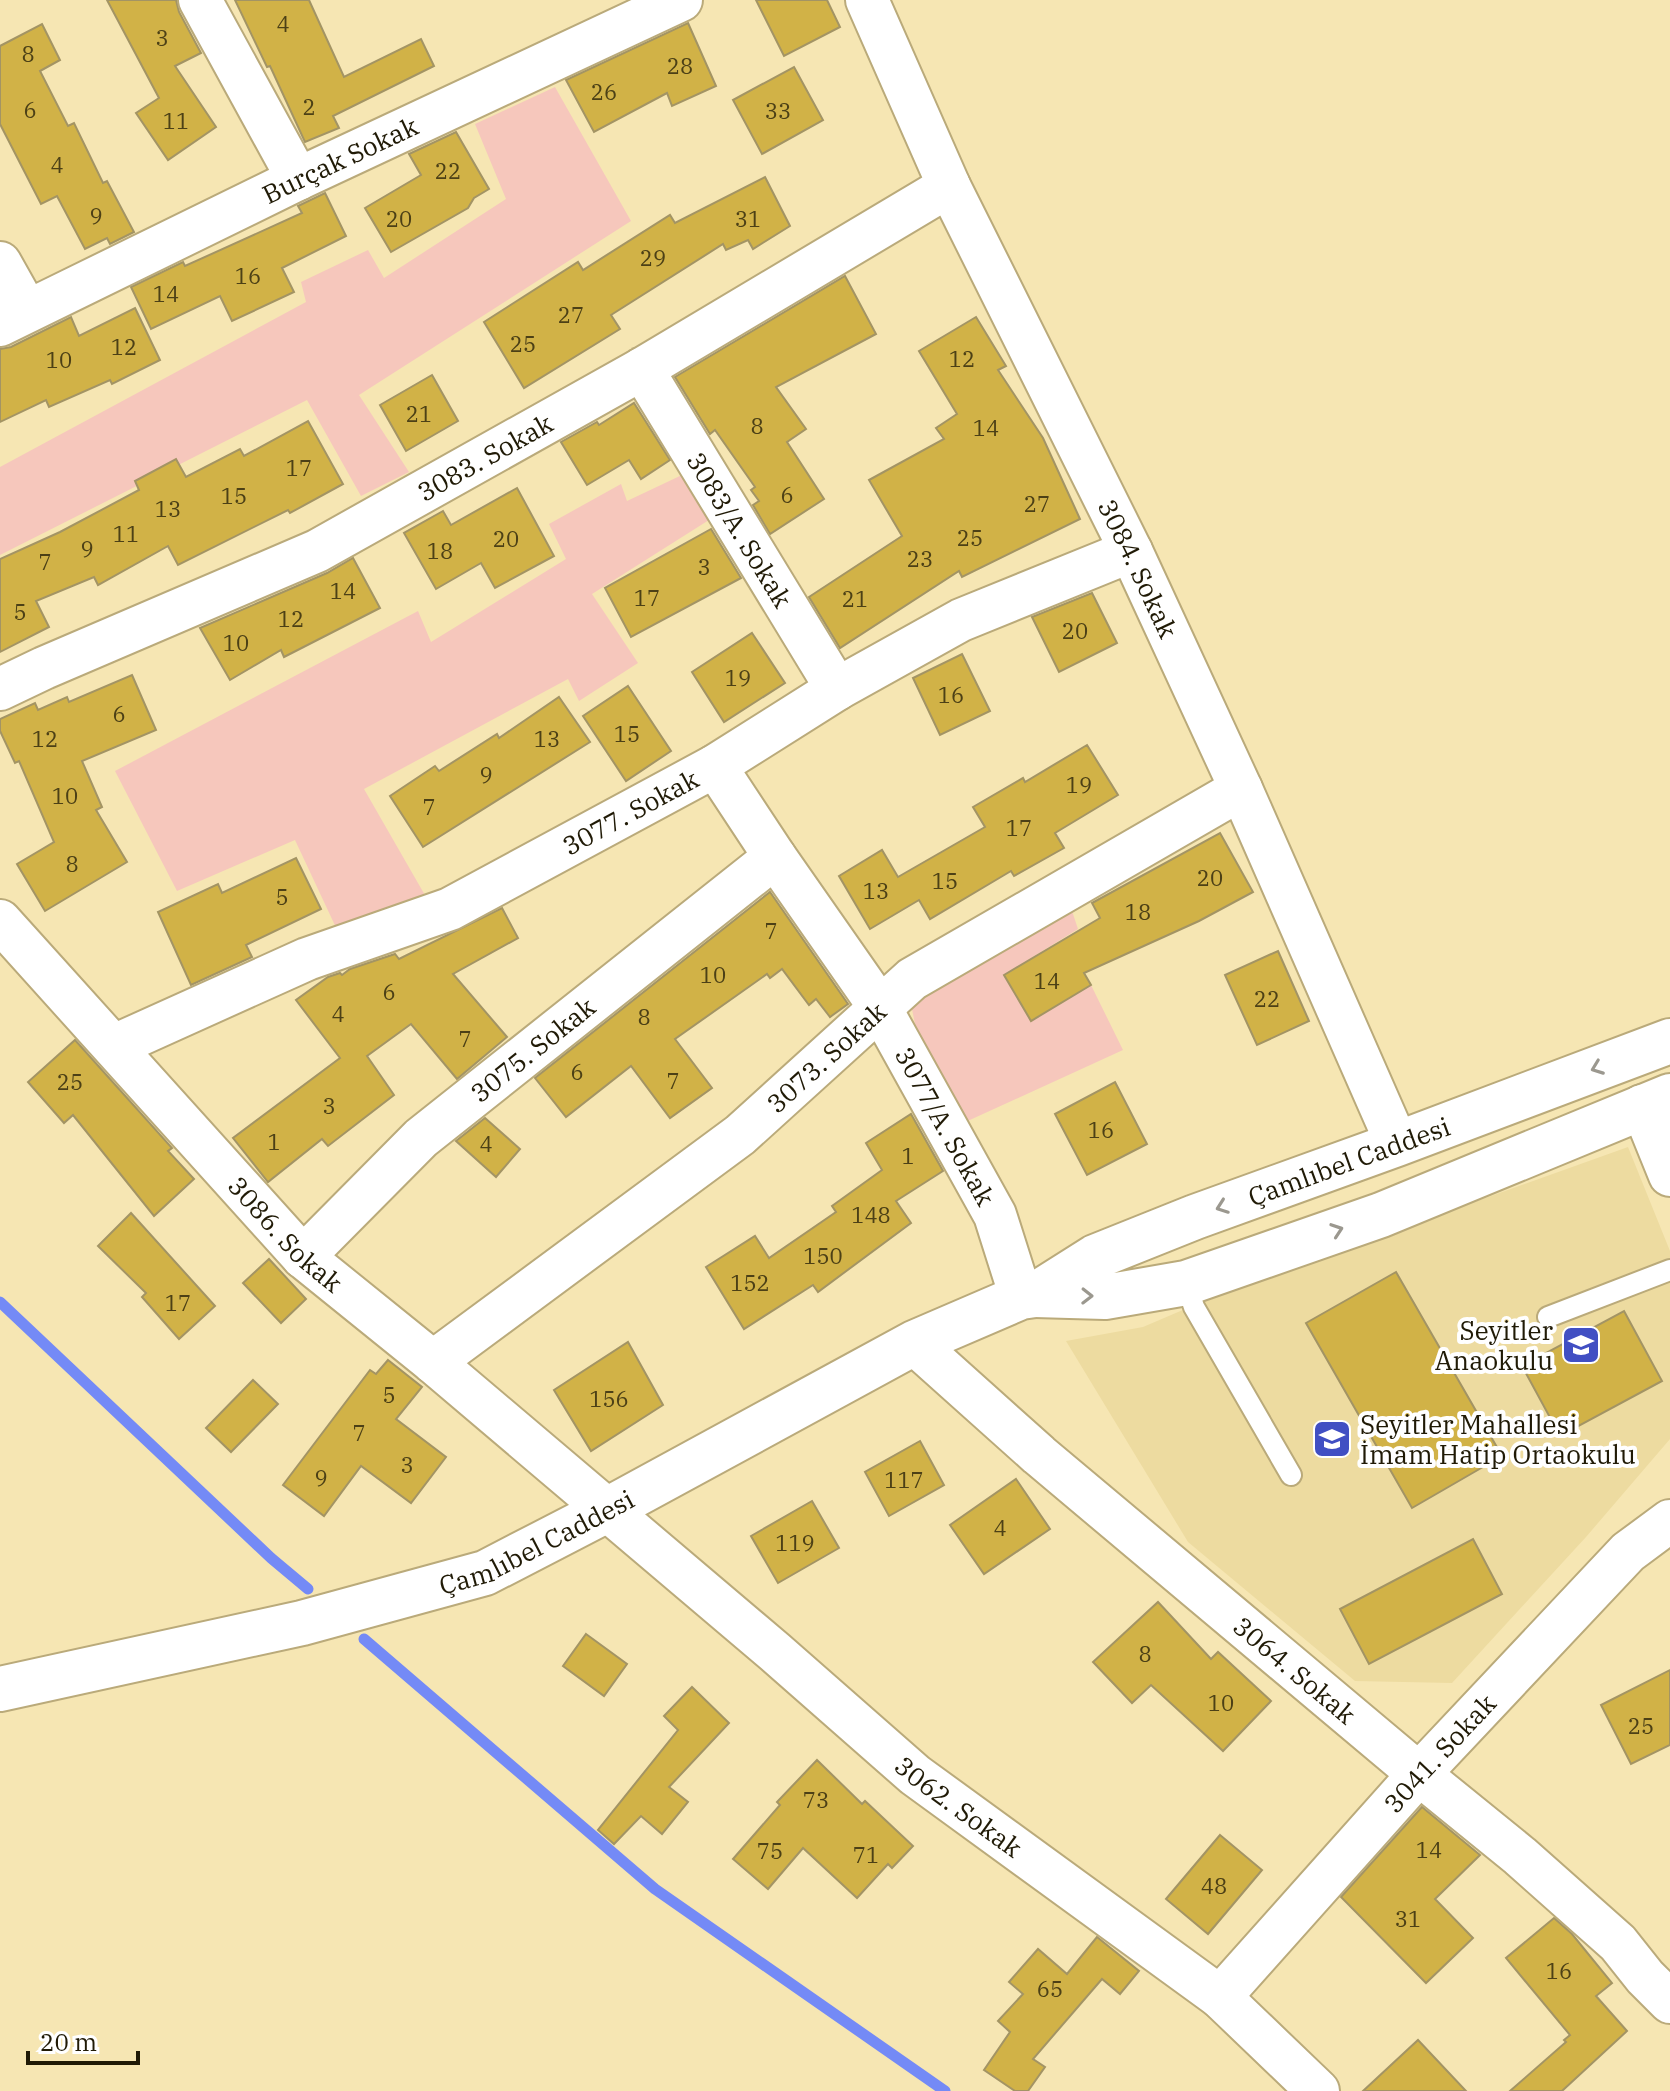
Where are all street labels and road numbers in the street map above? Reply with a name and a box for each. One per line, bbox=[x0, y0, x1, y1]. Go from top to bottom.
street label: Burçak Sokak bbox=[256, 108, 423, 211]
street label: 3083. Sokak bbox=[411, 406, 558, 509]
street label: 3083/A. Sokak bbox=[681, 445, 799, 613]
street label: 3084. Sokak bbox=[1091, 493, 1186, 643]
street label: 3077. Sokak bbox=[556, 761, 704, 862]
street label: 3075. Sokak bbox=[463, 990, 602, 1109]
street label: 3073. Sokak bbox=[759, 994, 893, 1120]
street label: 3077/A. Sokak bbox=[888, 1041, 1003, 1211]
street label: Çamlıbel Caddesi bbox=[1243, 1109, 1455, 1213]
street label: 3086. Sokak bbox=[221, 1169, 350, 1299]
street label: Çamlıbel Caddesi bbox=[435, 1482, 640, 1602]
street label: 3064. Sokak bbox=[1227, 1609, 1363, 1731]
street label: 3041. Sokak bbox=[1376, 1687, 1503, 1820]
street label: 3062. Sokak bbox=[888, 1748, 1029, 1864]

